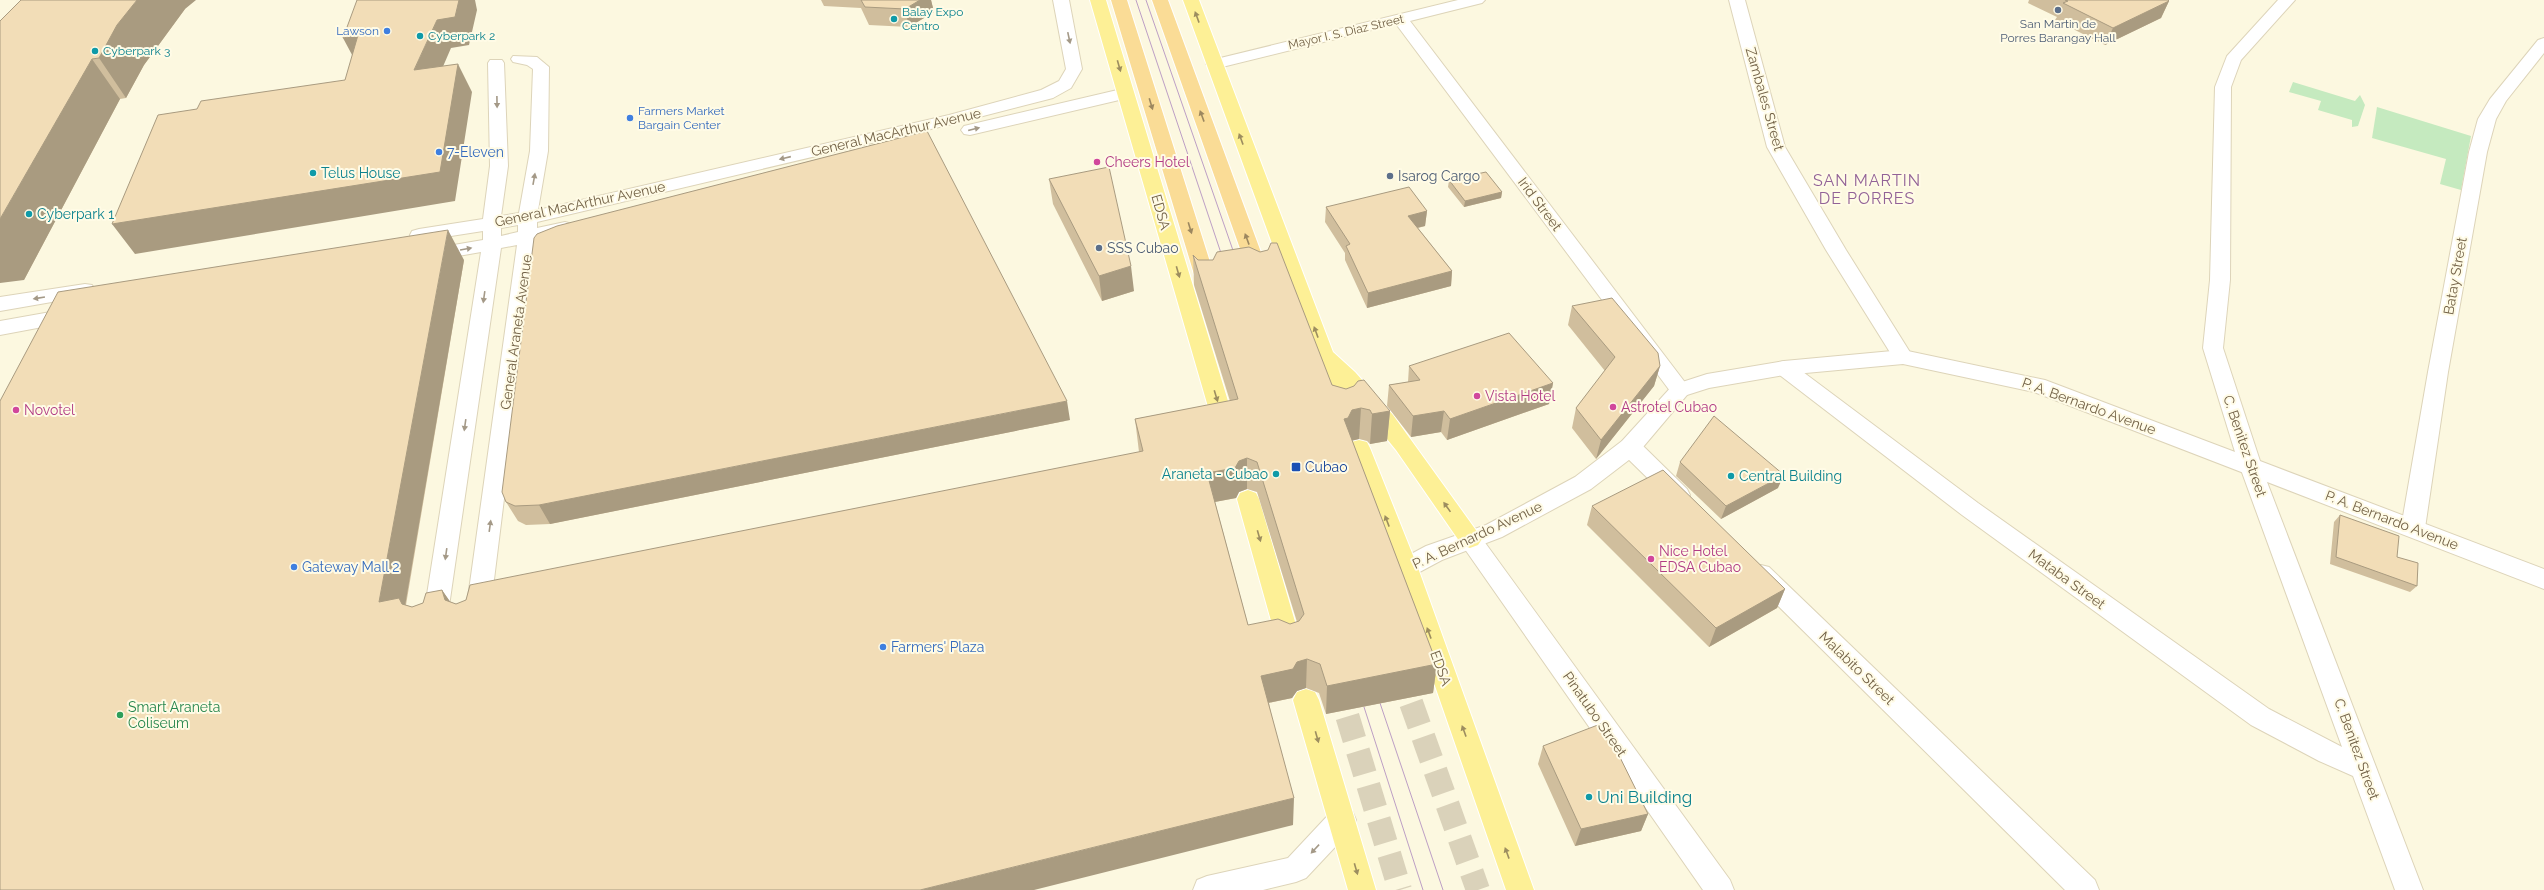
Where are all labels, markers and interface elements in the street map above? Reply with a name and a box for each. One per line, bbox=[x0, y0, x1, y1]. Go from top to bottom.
place label: Balay Expo Centro bbox=[902, 5, 963, 33]
marker: San Martin de Porres Barangay Hall bbox=[2053, 5, 2063, 15]
one-way arrow bbox=[1194, 10, 1200, 22]
street label: Mayor I. S. Diaz Street bbox=[1287, 12, 1405, 52]
marker: Balay Expo Centro bbox=[889, 14, 899, 24]
place label: San Martin de Porres Barangay Hall bbox=[2000, 17, 2117, 45]
place label: Lawson bbox=[336, 24, 379, 38]
marker: Lawson bbox=[382, 26, 392, 36]
place label: Cyberpark 2 bbox=[428, 29, 495, 43]
marker: Cyberpark 2 bbox=[415, 31, 425, 41]
one-way arrow bbox=[1066, 32, 1072, 44]
place label: Cyberpark 3 bbox=[103, 44, 170, 58]
street label: Zambales Street bbox=[1743, 45, 1787, 153]
marker: Cyberpark 3 bbox=[90, 46, 100, 56]
one-way arrow bbox=[1116, 60, 1122, 72]
one-way arrow bbox=[494, 96, 500, 109]
one-way arrow bbox=[1148, 98, 1154, 110]
place label: Farmers Market Bargain Center bbox=[638, 104, 724, 132]
street label: General MacArthur Avenue bbox=[809, 105, 983, 159]
one-way arrow bbox=[1199, 110, 1205, 122]
marker: Farmers Market Bargain Center bbox=[625, 113, 635, 123]
one-way arrow bbox=[969, 126, 981, 132]
one-way arrow bbox=[1238, 133, 1244, 145]
place label: 7-Eleven bbox=[447, 144, 504, 160]
marker: 7-Eleven bbox=[434, 147, 444, 157]
place label: Cheers Hotel bbox=[1105, 154, 1190, 170]
one-way arrow bbox=[779, 156, 791, 162]
marker: Cheers Hotel bbox=[1092, 157, 1102, 167]
place label: Telus House bbox=[321, 165, 401, 181]
marker: Telus House bbox=[308, 168, 318, 178]
place label: Isarog Cargo bbox=[1398, 168, 1480, 184]
marker: Isarog Cargo bbox=[1385, 171, 1395, 181]
district label: SAN MARTIN DE PORRES bbox=[1813, 171, 1921, 208]
one-way arrow bbox=[531, 173, 537, 185]
street label: Irid Street bbox=[1515, 174, 1565, 234]
street label: General MacArthur Avenue bbox=[493, 178, 667, 230]
street label: EDSA bbox=[1148, 192, 1174, 232]
place label: Cyberpark 1 bbox=[37, 206, 114, 222]
marker: Cyberpark 1 bbox=[24, 209, 34, 219]
one-way arrow bbox=[1187, 222, 1193, 234]
one-way arrow bbox=[1243, 232, 1249, 244]
street label: Batay Street bbox=[2440, 236, 2470, 316]
place label: SSS Cubao bbox=[1107, 240, 1179, 256]
marker: SSS Cubao bbox=[1094, 243, 1104, 253]
one-way arrow bbox=[460, 246, 472, 252]
street label: General Araneta Avenue bbox=[497, 253, 535, 411]
one-way arrow bbox=[1175, 266, 1181, 278]
one-way arrow bbox=[481, 291, 487, 303]
one-way arrow bbox=[32, 295, 45, 301]
one-way arrow bbox=[1313, 325, 1319, 337]
street label: P. A. Bernardo Avenue bbox=[2020, 374, 2158, 438]
place label: Vista Hotel bbox=[1485, 388, 1555, 404]
one-way arrow bbox=[1213, 390, 1219, 402]
marker: Vista Hotel bbox=[1472, 391, 1482, 401]
street label: C. Benitez Street bbox=[2220, 393, 2270, 499]
place label: Astrotel Cubao bbox=[1621, 399, 1717, 415]
place label: Novotel bbox=[24, 402, 75, 418]
marker: Astrotel Cubao bbox=[1608, 402, 1618, 412]
marker: Novotel bbox=[11, 405, 21, 415]
one-way arrow bbox=[462, 419, 468, 432]
place label: Cubao bbox=[1305, 459, 1348, 475]
marker: Cubao bbox=[1290, 461, 1302, 473]
place label: Araneta - Cubao bbox=[1162, 466, 1268, 482]
place label: Central Building bbox=[1739, 468, 1842, 484]
marker: Araneta - Cubao bbox=[1271, 469, 1281, 479]
marker: Central Building bbox=[1726, 471, 1736, 481]
street label: P. A. Bernardo Avenue bbox=[2323, 487, 2461, 553]
street label: P. A. Bernardo Avenue bbox=[1410, 498, 1544, 572]
one-way arrow bbox=[1443, 502, 1451, 512]
one-way arrow bbox=[1384, 514, 1390, 526]
one-way arrow bbox=[486, 520, 493, 532]
one-way arrow bbox=[1256, 531, 1262, 543]
place label: Nice Hotel EDSA Cubao bbox=[1659, 543, 1741, 575]
street label: Mataba Street bbox=[2026, 546, 2109, 612]
one-way arrow bbox=[443, 548, 449, 560]
marker: Nice Hotel EDSA Cubao bbox=[1646, 554, 1656, 564]
place label: Gateway Mall 2 bbox=[302, 559, 399, 575]
marker: Gateway Mall 2 bbox=[289, 562, 299, 572]
one-way arrow bbox=[1426, 627, 1432, 639]
street label: Malabito Street bbox=[1816, 628, 1898, 708]
place label: Farmers' Plaza bbox=[891, 639, 984, 655]
marker: Farmers' Plaza bbox=[878, 642, 888, 652]
street label: EDSA bbox=[1427, 648, 1455, 688]
street label: Pinatubo Street bbox=[1560, 669, 1630, 760]
street label: C. Benitez Street bbox=[2331, 696, 2383, 802]
place label: Smart Araneta Coliseum bbox=[128, 699, 220, 731]
marker: Smart Araneta Coliseum bbox=[115, 710, 125, 720]
one-way arrow bbox=[1460, 724, 1466, 736]
one-way arrow bbox=[1314, 732, 1320, 744]
place label: Uni Building bbox=[1597, 787, 1692, 807]
marker: Uni Building bbox=[1584, 792, 1594, 802]
one-way arrow bbox=[1310, 844, 1320, 854]
one-way arrow bbox=[1504, 847, 1510, 859]
one-way arrow bbox=[1353, 863, 1359, 875]

